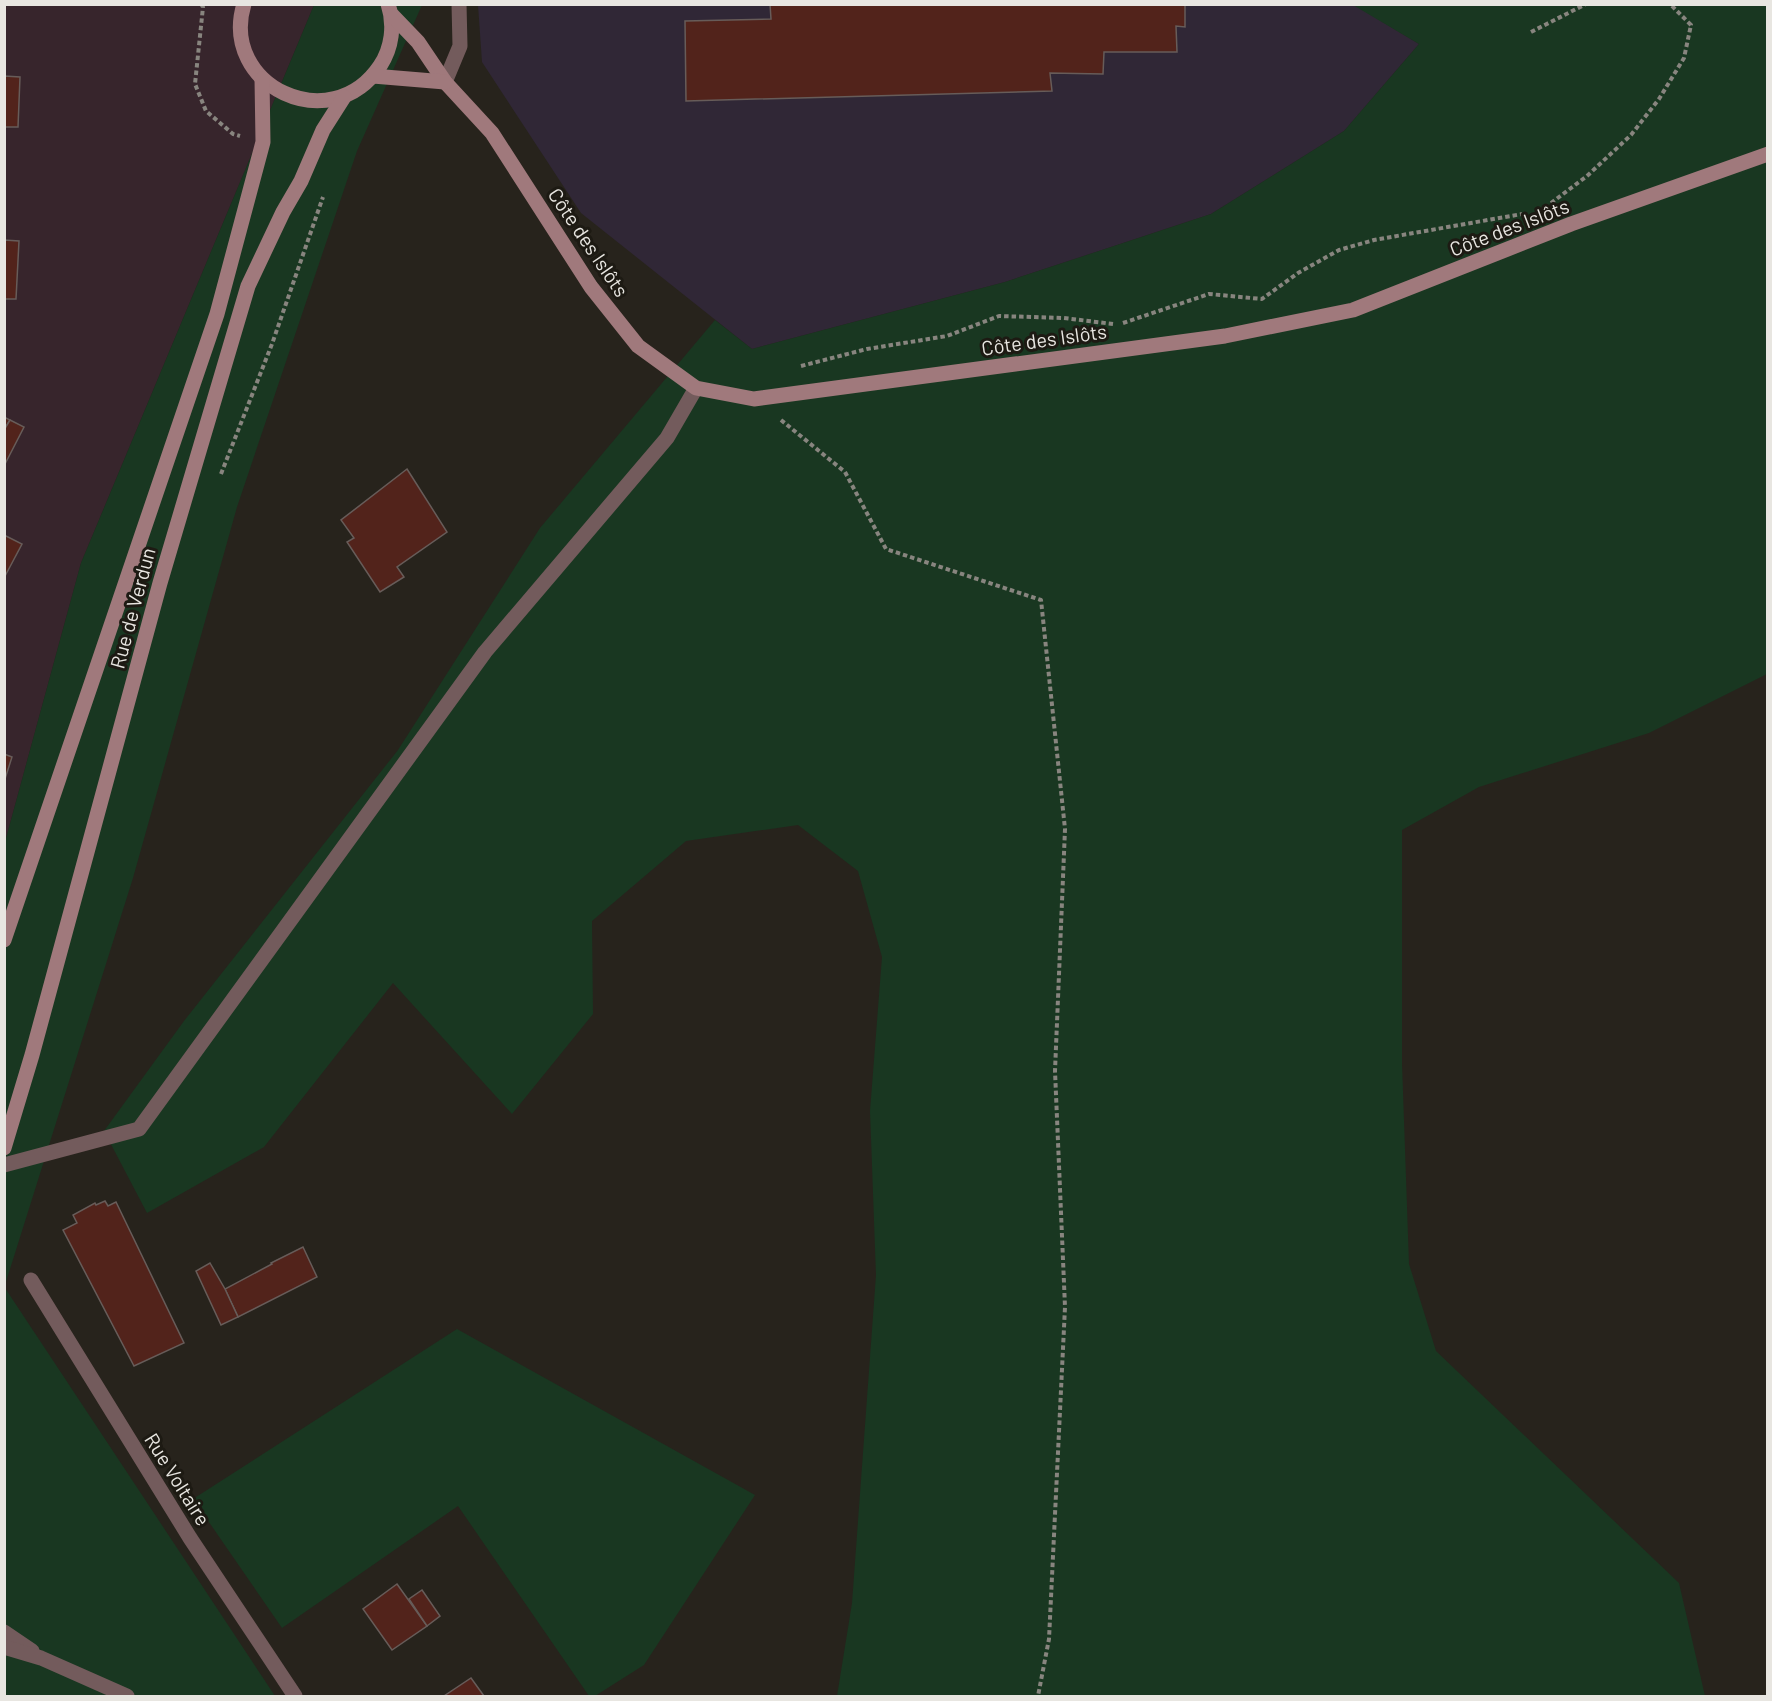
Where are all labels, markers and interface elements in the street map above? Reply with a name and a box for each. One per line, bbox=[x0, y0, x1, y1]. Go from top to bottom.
street label: Côte des Islôts bbox=[544, 183, 634, 301]
street label: Côte des Islôts bbox=[1446, 193, 1572, 261]
street label: Côte des Islôts bbox=[980, 318, 1108, 360]
street label: Rue de Verdun bbox=[104, 545, 160, 671]
street label: Rue Voltaire bbox=[140, 1428, 216, 1530]

